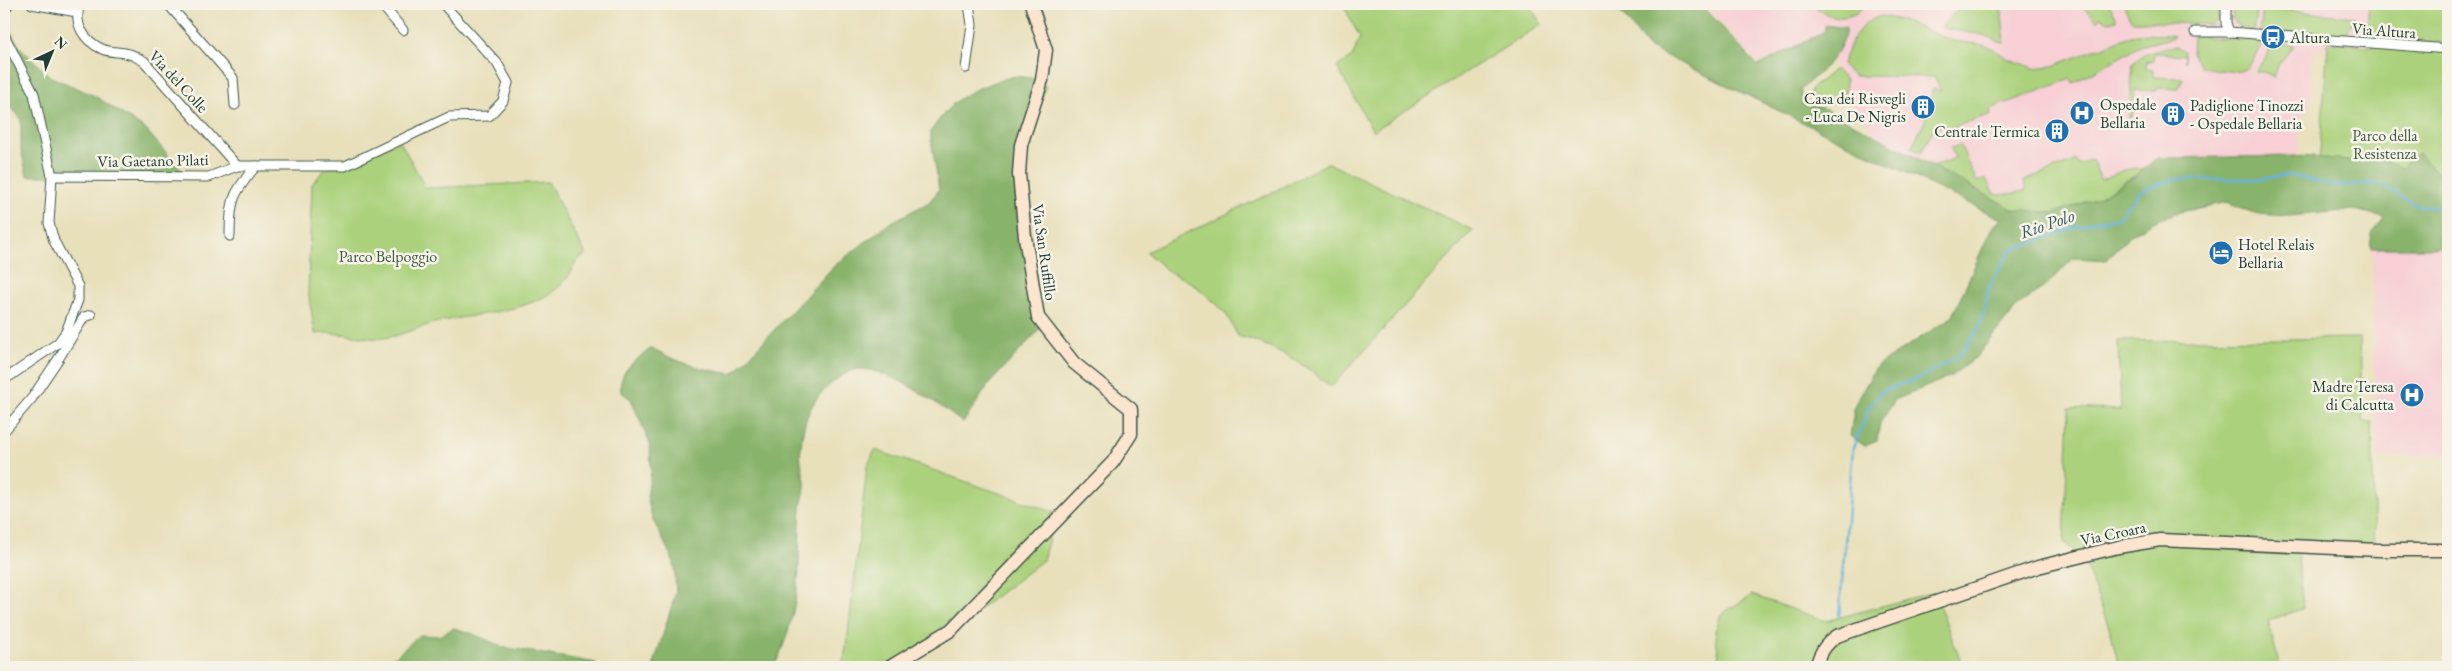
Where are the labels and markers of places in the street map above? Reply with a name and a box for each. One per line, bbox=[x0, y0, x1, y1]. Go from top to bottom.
bus stop icon: Altura bbox=[2260, 24, 2286, 50]
place label: Altura bbox=[2289, 27, 2331, 48]
place label: Casa dei Risvegli - Luca De Nigris bbox=[1804, 88, 1906, 127]
building icon: Casa dei Risvegli - Luca De Nigris bbox=[1910, 94, 1936, 120]
place label: Ospedale Bellaria bbox=[2100, 94, 2156, 133]
place label: Padiglione Tinozzi - Ospedale Bellaria bbox=[2190, 95, 2304, 134]
hospital icon: Ospedale Bellaria bbox=[2069, 100, 2095, 126]
building icon: Padiglione Tinozzi - Ospedale Bellaria bbox=[2160, 101, 2186, 127]
building icon: Centrale Termica bbox=[2044, 118, 2070, 144]
place label: Centrale Termica bbox=[1934, 121, 2041, 142]
place label: Hotel Relais Bellaria bbox=[2238, 234, 2314, 273]
hotel icon: Hotel Relais Bellaria bbox=[2208, 240, 2234, 266]
place label: Madre Teresa di Calcutta bbox=[2312, 376, 2395, 415]
hospital icon: Madre Teresa di Calcutta bbox=[2399, 382, 2425, 408]

